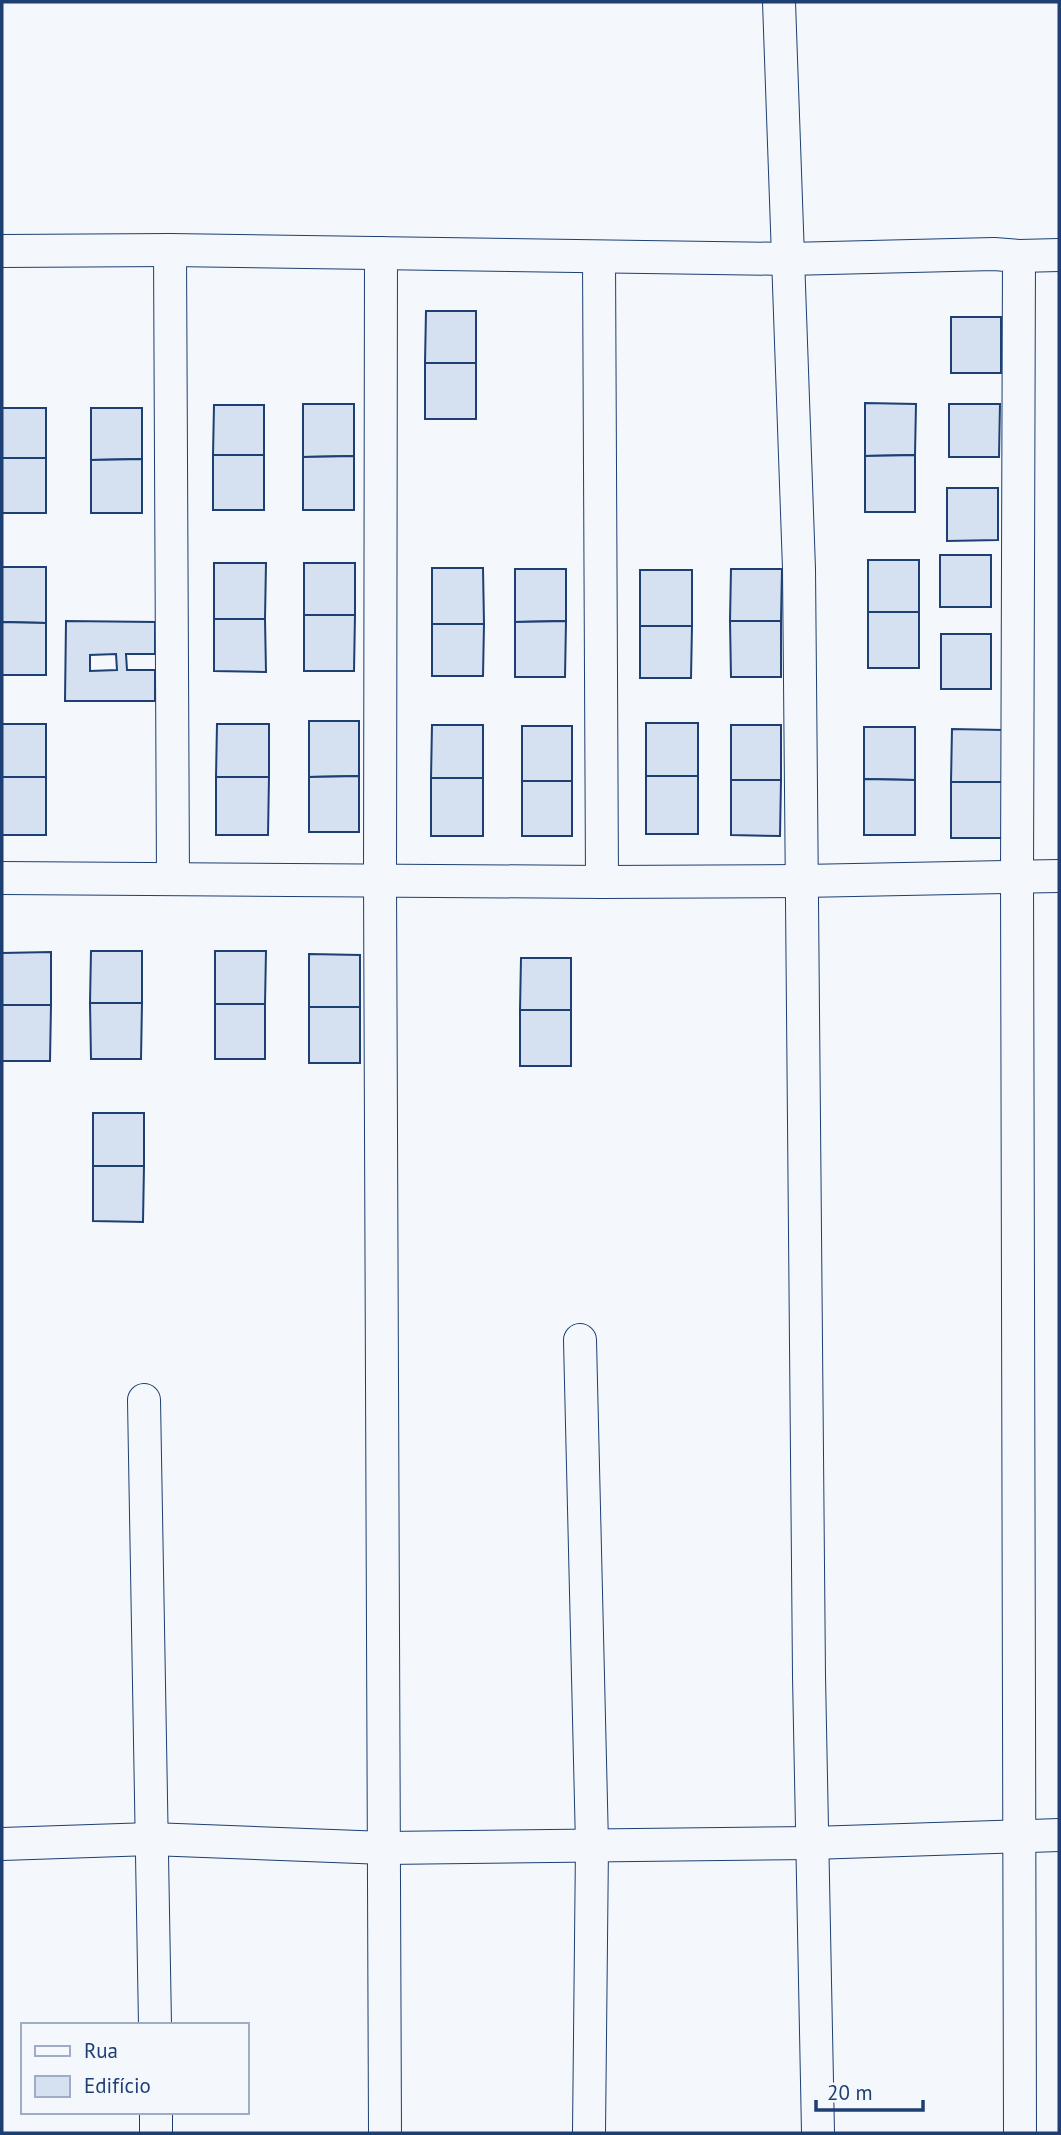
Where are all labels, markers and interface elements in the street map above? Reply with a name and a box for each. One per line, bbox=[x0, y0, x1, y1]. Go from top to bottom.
legend bbox=[21, 2023, 248, 2114]
text: Rua bbox=[84, 2037, 118, 2064]
scale bar bbox=[816, 2068, 923, 2112]
text: Edifício bbox=[84, 2072, 151, 2099]
text: 20 m bbox=[827, 2079, 873, 2106]

